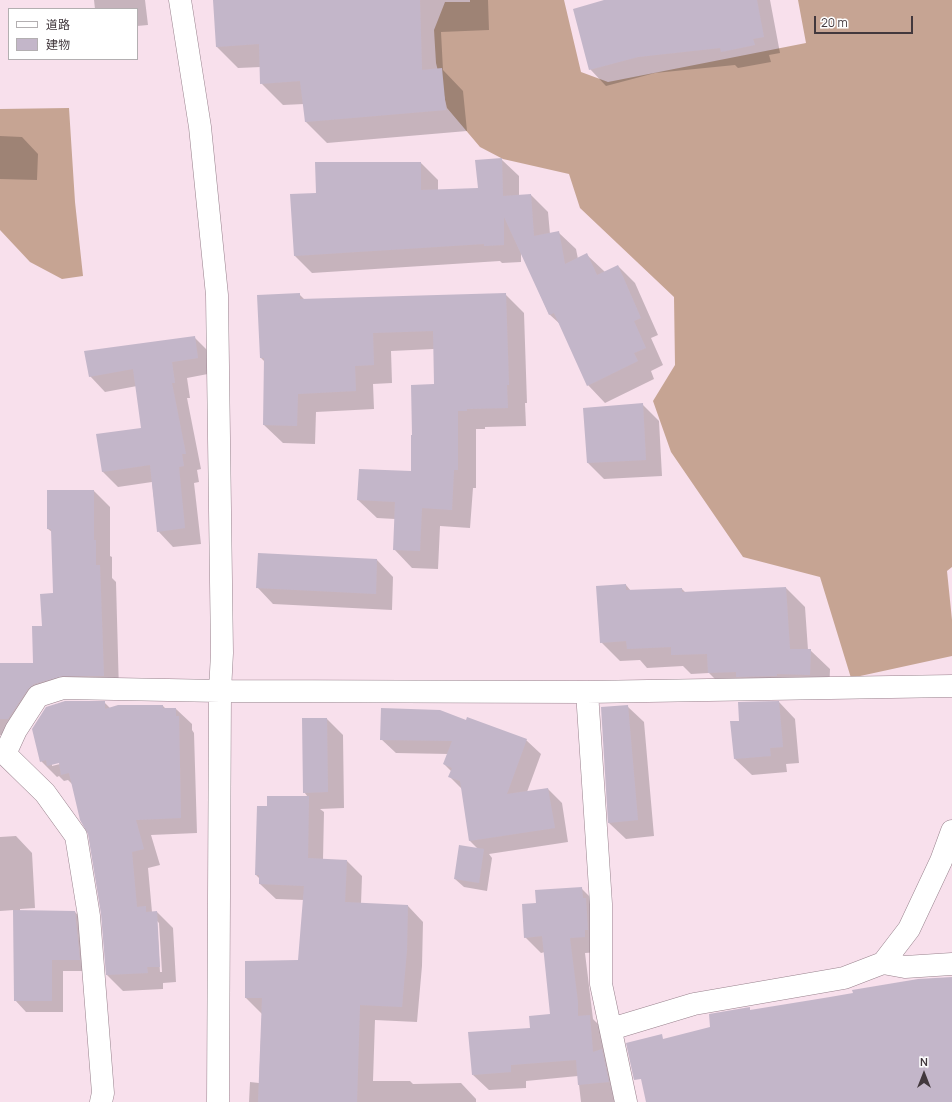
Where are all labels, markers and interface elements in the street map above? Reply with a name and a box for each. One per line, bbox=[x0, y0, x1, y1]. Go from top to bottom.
legend bbox=[8, 8, 138, 60]
scale bar bbox=[816, 8, 915, 34]
text: 20 m bbox=[821, 14, 848, 31]
text: 道路 bbox=[46, 16, 70, 33]
text: 建物 bbox=[46, 36, 70, 53]
north arrow bbox=[904, 1054, 944, 1094]
text: N bbox=[920, 1054, 928, 1069]

